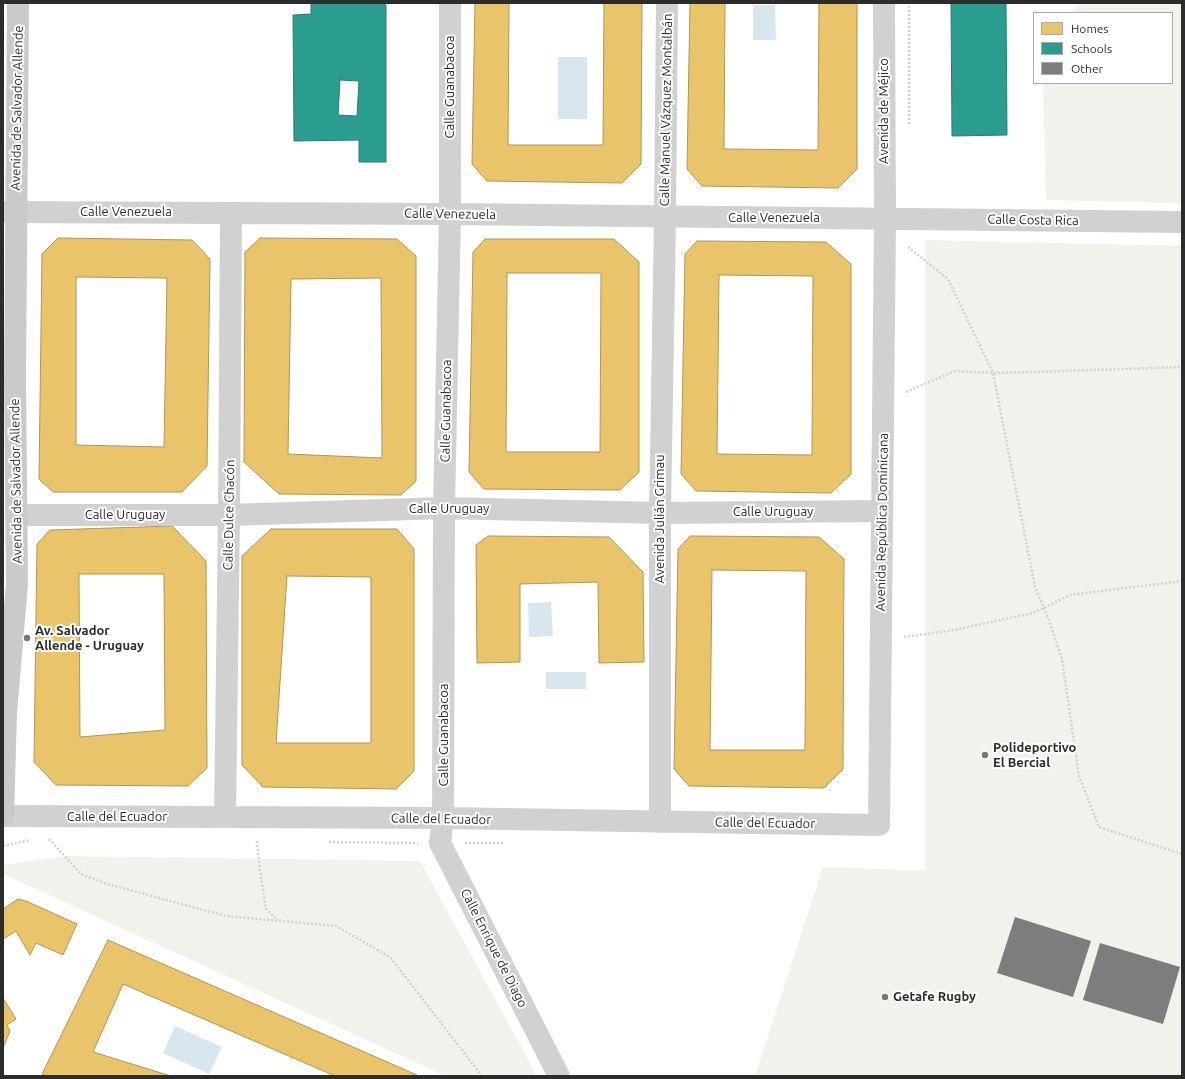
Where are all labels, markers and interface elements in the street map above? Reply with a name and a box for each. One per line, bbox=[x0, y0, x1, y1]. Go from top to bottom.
legend bbox=[1033, 12, 1173, 84]
street label: Calle Manuel Vázquez Montalbán bbox=[657, 13, 675, 207]
text: Homes bbox=[1071, 22, 1109, 35]
street label: Avenida de Salvador Allende bbox=[8, 25, 26, 191]
street label: Calle Guanabacoa bbox=[442, 35, 458, 139]
text: Schools bbox=[1071, 42, 1112, 55]
street label: Avenida de Méjico bbox=[876, 58, 892, 164]
text: Other bbox=[1071, 62, 1103, 75]
street label: Calle Venezuela bbox=[80, 204, 172, 220]
street label: Calle Venezuela bbox=[404, 205, 496, 223]
street label: Calle Venezuela bbox=[728, 210, 820, 226]
street label: Calle Costa Rica bbox=[987, 211, 1079, 229]
street label: Calle Guanabacoa bbox=[437, 359, 455, 463]
street label: Avenida de Salvador Allende bbox=[7, 398, 25, 564]
street label: Avenida República Dominicana bbox=[873, 433, 891, 611]
street label: Avenida Julián Grimau bbox=[652, 454, 668, 584]
street label: Calle Dulce Chacón bbox=[220, 459, 238, 571]
street label: Calle Uruguay bbox=[409, 501, 489, 517]
street label: Calle Uruguay bbox=[733, 504, 813, 520]
street label: Calle Uruguay bbox=[85, 507, 165, 523]
place label: Av. Salvador Allende - Uruguay bbox=[35, 623, 144, 654]
marker: Av. Salvador Allende - Uruguay bbox=[22, 633, 32, 643]
street label: Calle Guanabacoa bbox=[436, 683, 452, 787]
place label: Polideportivo El Bercial bbox=[993, 740, 1076, 771]
marker: Polideportivo El Bercial bbox=[980, 750, 990, 760]
street label: Calle del Ecuador bbox=[67, 809, 167, 825]
street label: Calle del Ecuador bbox=[391, 810, 491, 828]
street label: Calle del Ecuador bbox=[715, 814, 815, 832]
street label: Calle Enrique de Diago bbox=[457, 886, 531, 1010]
place label: Getafe Rugby bbox=[893, 989, 976, 1005]
marker: Getafe Rugby bbox=[880, 992, 890, 1002]

